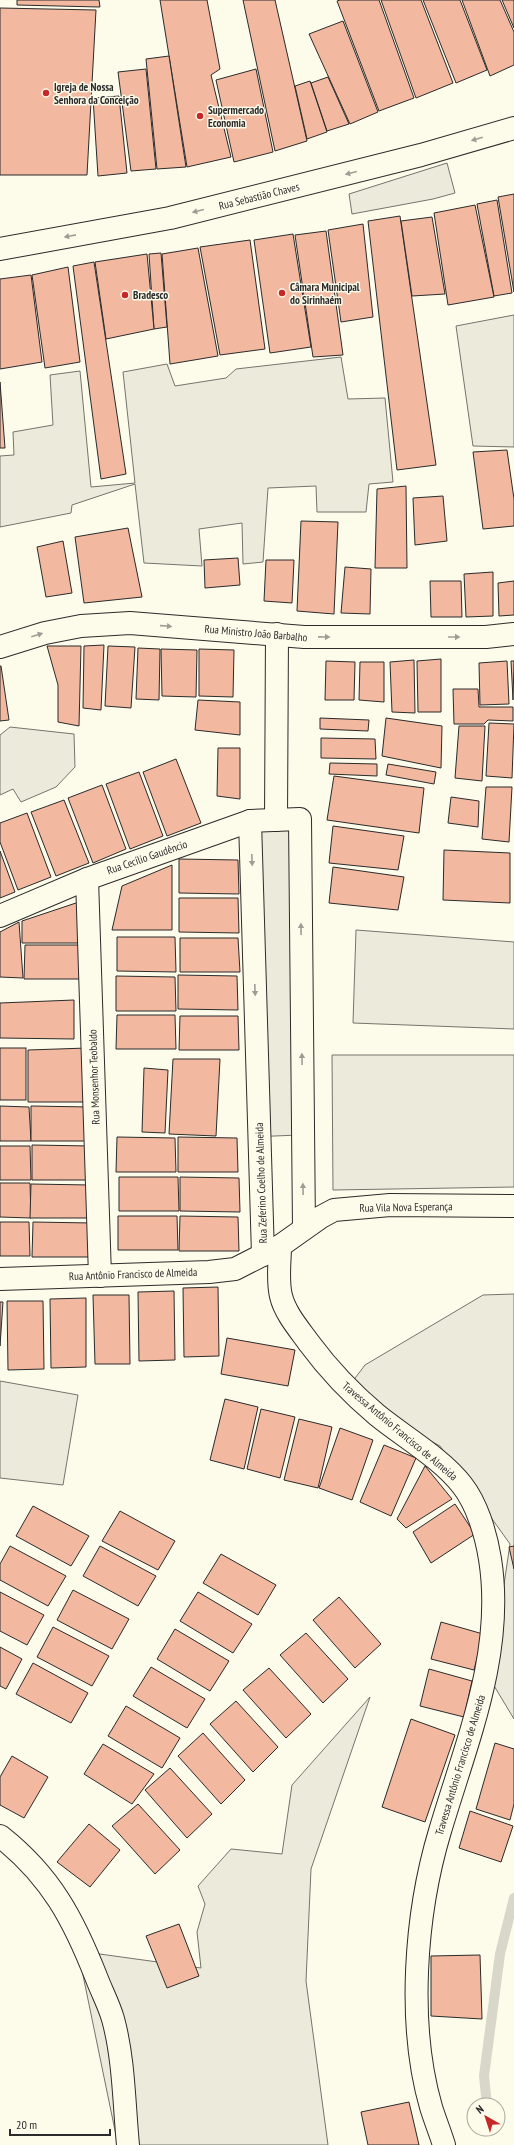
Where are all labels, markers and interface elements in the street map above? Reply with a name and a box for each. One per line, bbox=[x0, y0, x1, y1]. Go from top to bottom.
place label: Igreja de Nossa Senhora da Conceição bbox=[54, 80, 139, 107]
marker: Igreja de Nossa Senhora da Conceição bbox=[41, 88, 51, 98]
place label: Supermercado Economia bbox=[208, 103, 264, 130]
marker: Supermercado Economia bbox=[195, 111, 205, 121]
one-way arrow bbox=[470, 136, 482, 142]
one-way arrow bbox=[345, 170, 357, 176]
street label: Rua Sebastião Chaves bbox=[217, 179, 301, 213]
one-way arrow bbox=[192, 209, 204, 215]
one-way arrow bbox=[64, 233, 76, 239]
place label: Câmara Municipal do Sirinhaém bbox=[290, 280, 360, 307]
place label: Bradesco bbox=[133, 288, 168, 302]
marker: Câmara Municipal do Sirinhaém bbox=[277, 288, 287, 298]
marker: Bradesco bbox=[120, 290, 130, 300]
one-way arrow bbox=[160, 622, 172, 629]
street label: Rua Ministro João Barbalho bbox=[204, 622, 308, 644]
one-way arrow bbox=[32, 632, 44, 638]
one-way arrow bbox=[318, 634, 331, 640]
one-way arrow bbox=[448, 634, 461, 640]
street label: Rua Cecílio Gaudêncio bbox=[105, 837, 189, 877]
one-way arrow bbox=[248, 854, 255, 866]
one-way arrow bbox=[298, 922, 304, 935]
one-way arrow bbox=[252, 984, 259, 996]
street label: Rua Monsenhor Teobaldo bbox=[85, 1029, 103, 1125]
one-way arrow bbox=[299, 1052, 305, 1065]
street label: Rua Zeferino Coelho de Almeida bbox=[252, 1122, 270, 1244]
one-way arrow bbox=[300, 1183, 307, 1195]
street label: Rua Vila Nova Esperança bbox=[359, 1199, 453, 1215]
street label: Rua Antônio Francisco de Almeida bbox=[69, 1265, 197, 1283]
street label: Travessa Antônio Francisco de Almeida bbox=[340, 1379, 460, 1483]
street label: Travessa Antônio Francisco de Almeida bbox=[432, 1693, 488, 1837]
north arrow bbox=[466, 2097, 506, 2137]
text: N bbox=[473, 2102, 486, 2117]
scale bar bbox=[10, 2111, 110, 2137]
text: 20 m bbox=[16, 2117, 37, 2132]

